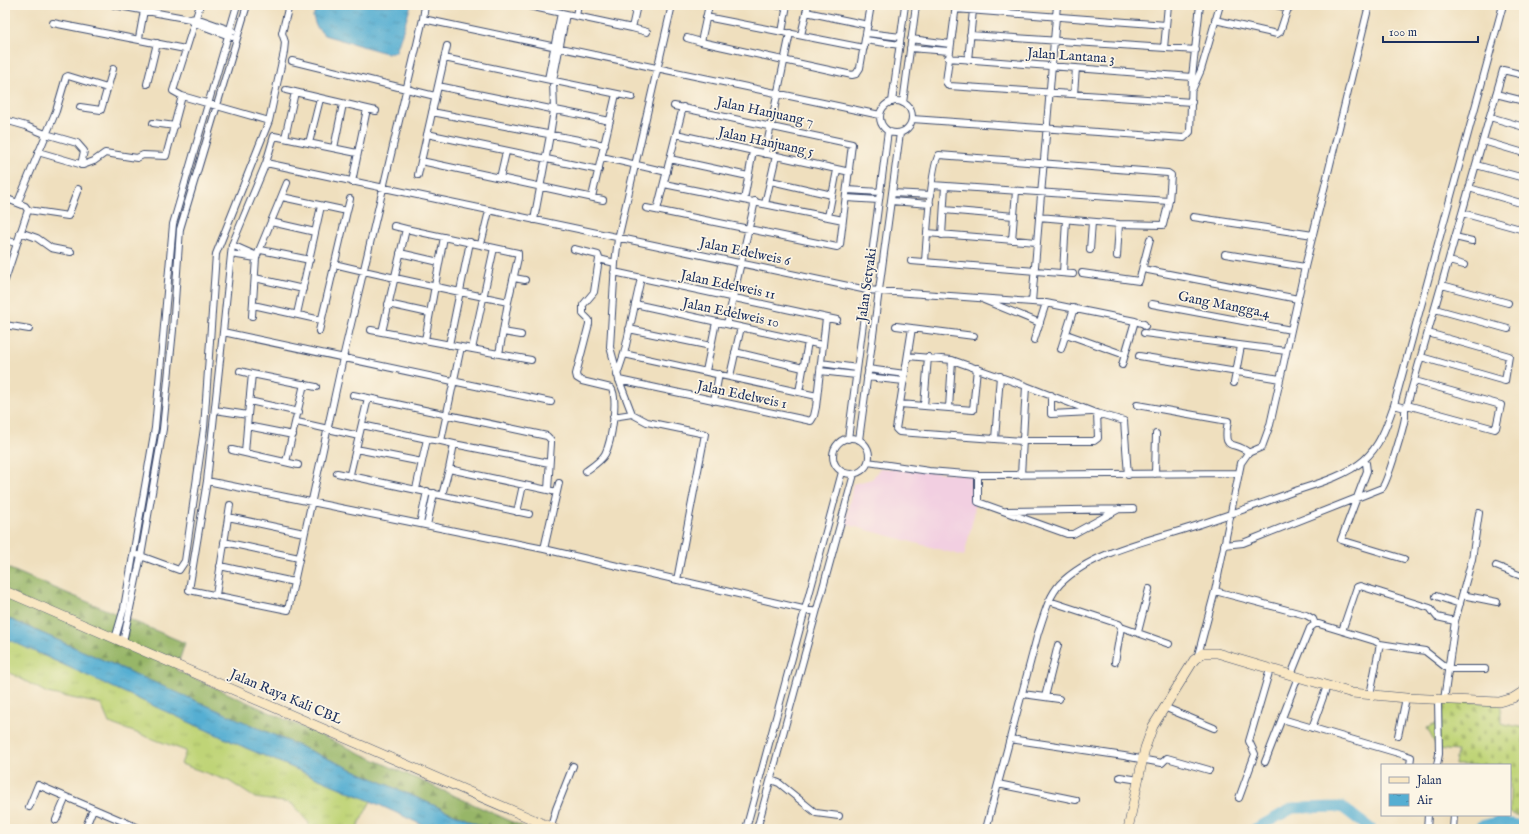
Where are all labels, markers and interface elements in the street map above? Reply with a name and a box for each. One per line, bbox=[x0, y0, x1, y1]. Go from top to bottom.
scale bar bbox=[1383, 18, 1478, 44]
text: 100 m bbox=[1389, 25, 1417, 40]
street label: Jalan Lantana 3 bbox=[1025, 44, 1115, 68]
street label: Jalan Hanjuang 7 bbox=[713, 93, 815, 131]
street label: Jalan Hanjuang 5 bbox=[715, 123, 815, 161]
street label: Jalan Edelweis 6 bbox=[696, 233, 793, 271]
street label: Jalan Setyaki bbox=[853, 247, 881, 325]
street label: Jalan Edelweis 11 bbox=[677, 266, 777, 304]
street label: Gang Mangga.4 bbox=[1176, 287, 1272, 323]
street label: Jalan Edelweis 10 bbox=[679, 294, 781, 332]
street label: Jalan Edelweis 1 bbox=[693, 376, 789, 413]
street label: Jalan Raya Kali CBL bbox=[225, 664, 345, 729]
legend bbox=[1381, 764, 1511, 816]
text: Jalan bbox=[1415, 773, 1442, 789]
text: Air bbox=[1416, 793, 1433, 808]

